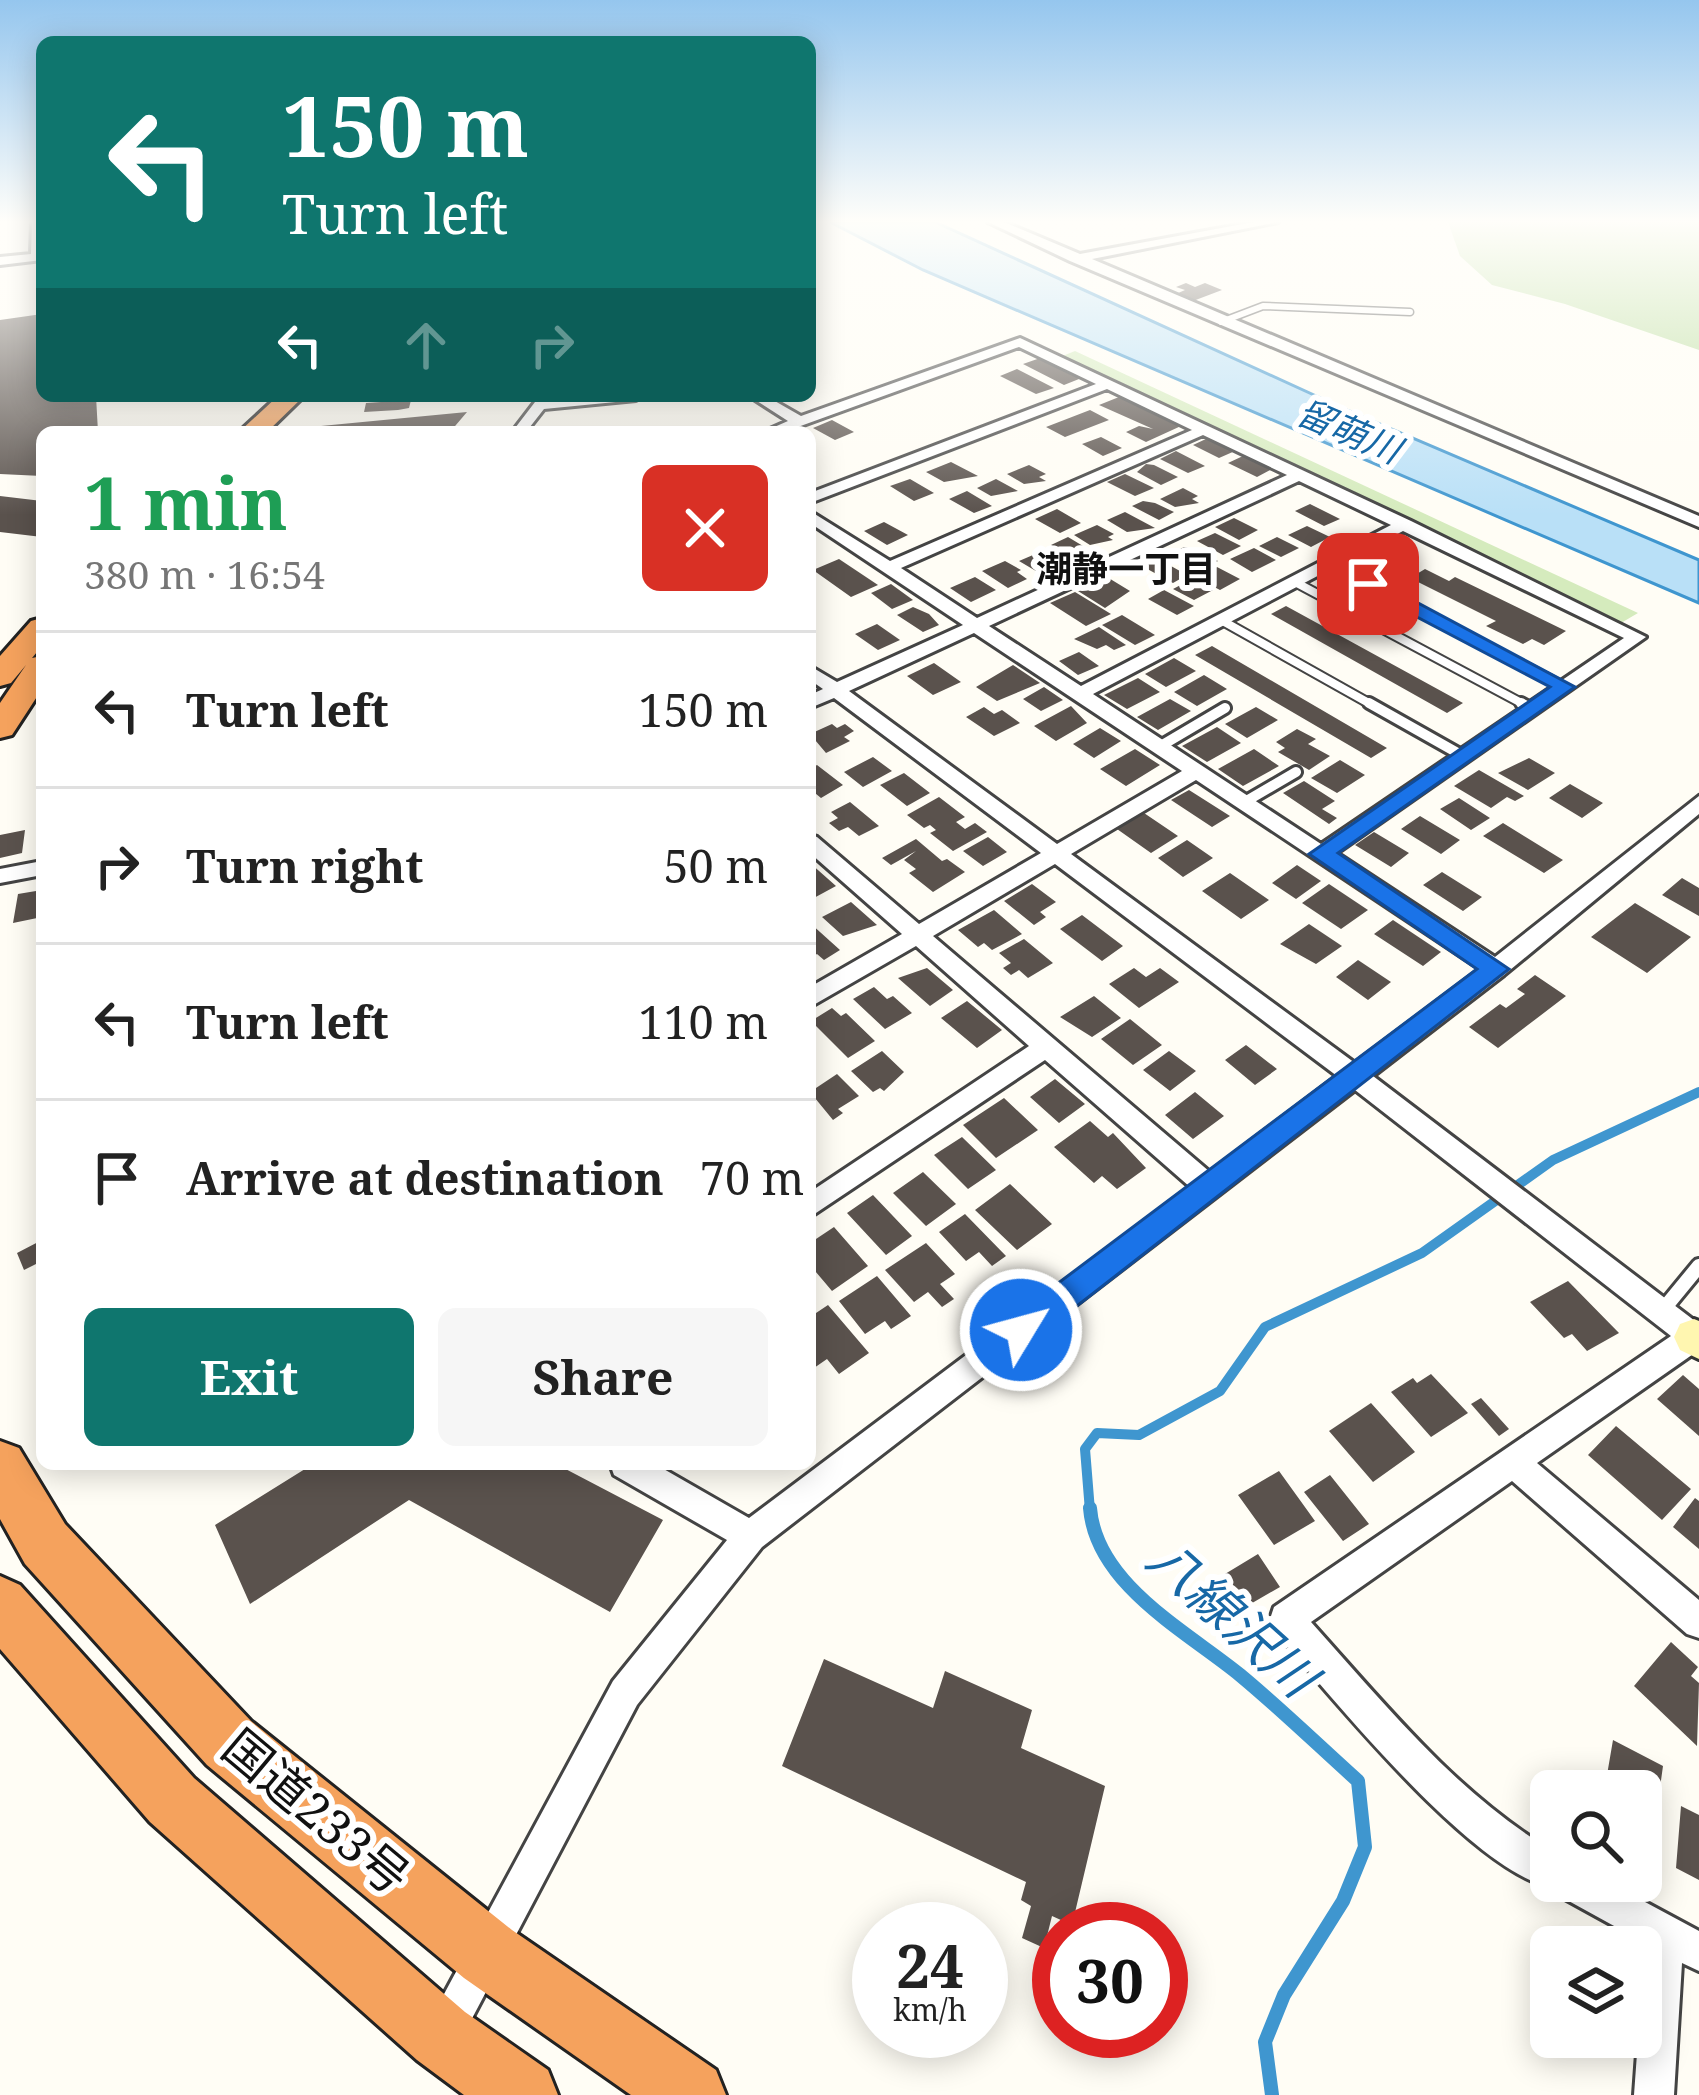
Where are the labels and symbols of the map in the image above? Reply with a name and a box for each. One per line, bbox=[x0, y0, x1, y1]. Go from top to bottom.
water label: 留萌川 bbox=[1290, 387, 1412, 476]
pin bbox=[1317, 533, 1419, 635]
district label: 潮静一丁目 bbox=[1036, 544, 1216, 593]
position arrow bbox=[958, 1267, 1084, 1393]
water label: 八線沢川 bbox=[1134, 1522, 1336, 1714]
street label: 国道233号 bbox=[210, 1714, 424, 1908]
speed limit sign: 30 bbox=[1032, 1902, 1188, 2058]

